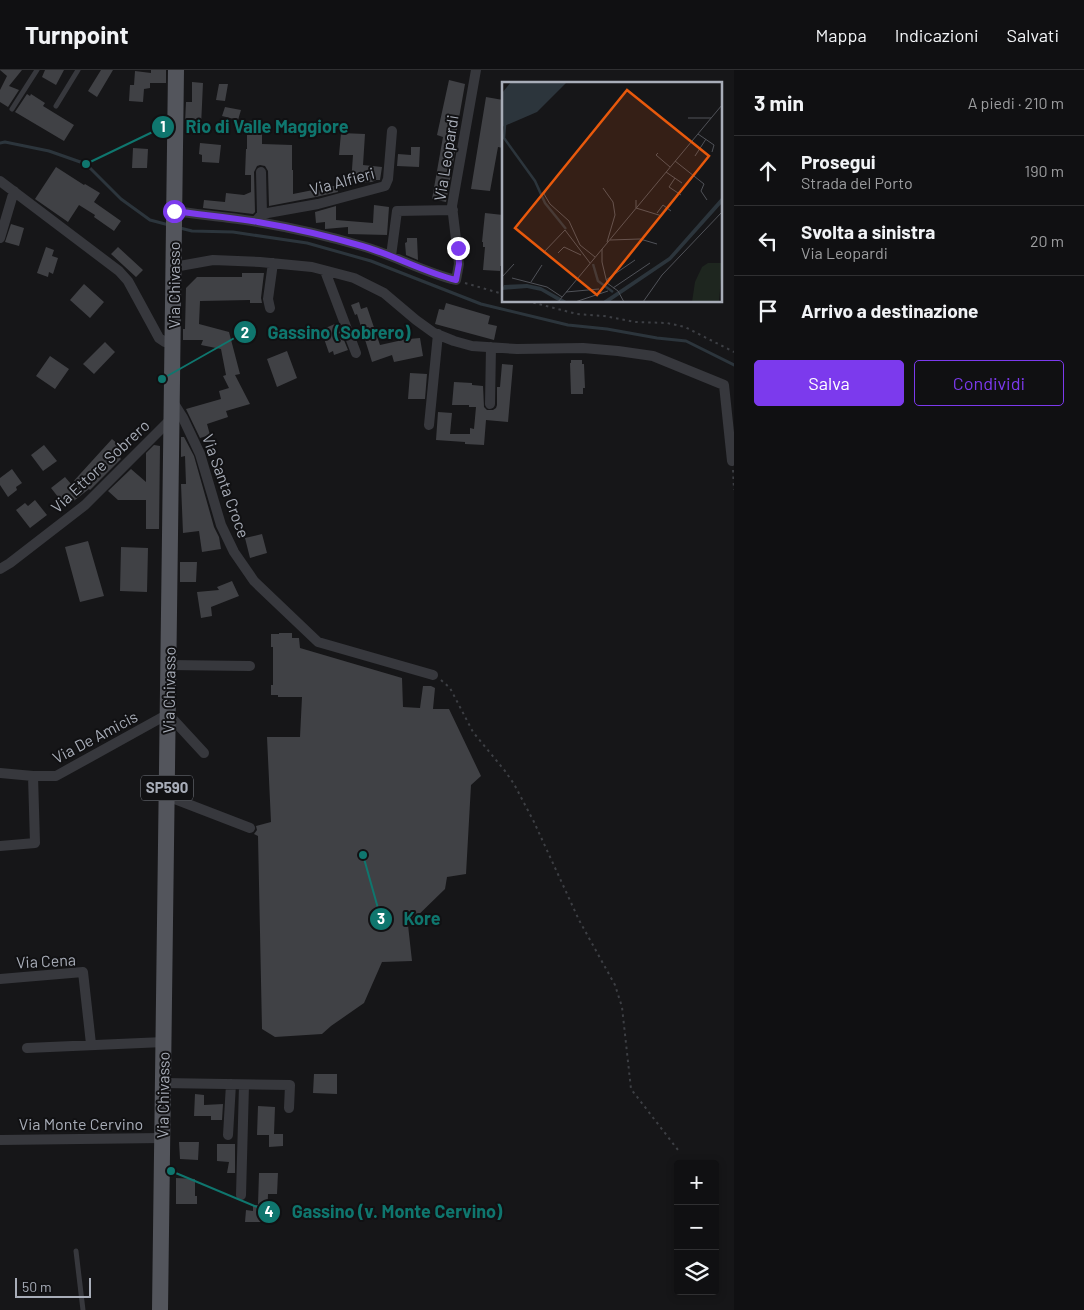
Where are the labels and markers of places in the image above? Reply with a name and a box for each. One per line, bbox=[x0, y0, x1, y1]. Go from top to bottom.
callout: Rio di Valle Maggiore bbox=[151, 110, 359, 143]
callout: Gassino (Sobrero) bbox=[232, 316, 420, 349]
callout: Kore bbox=[368, 902, 450, 935]
callout: Gassino (v. Monte Cervino) bbox=[256, 1195, 512, 1228]

